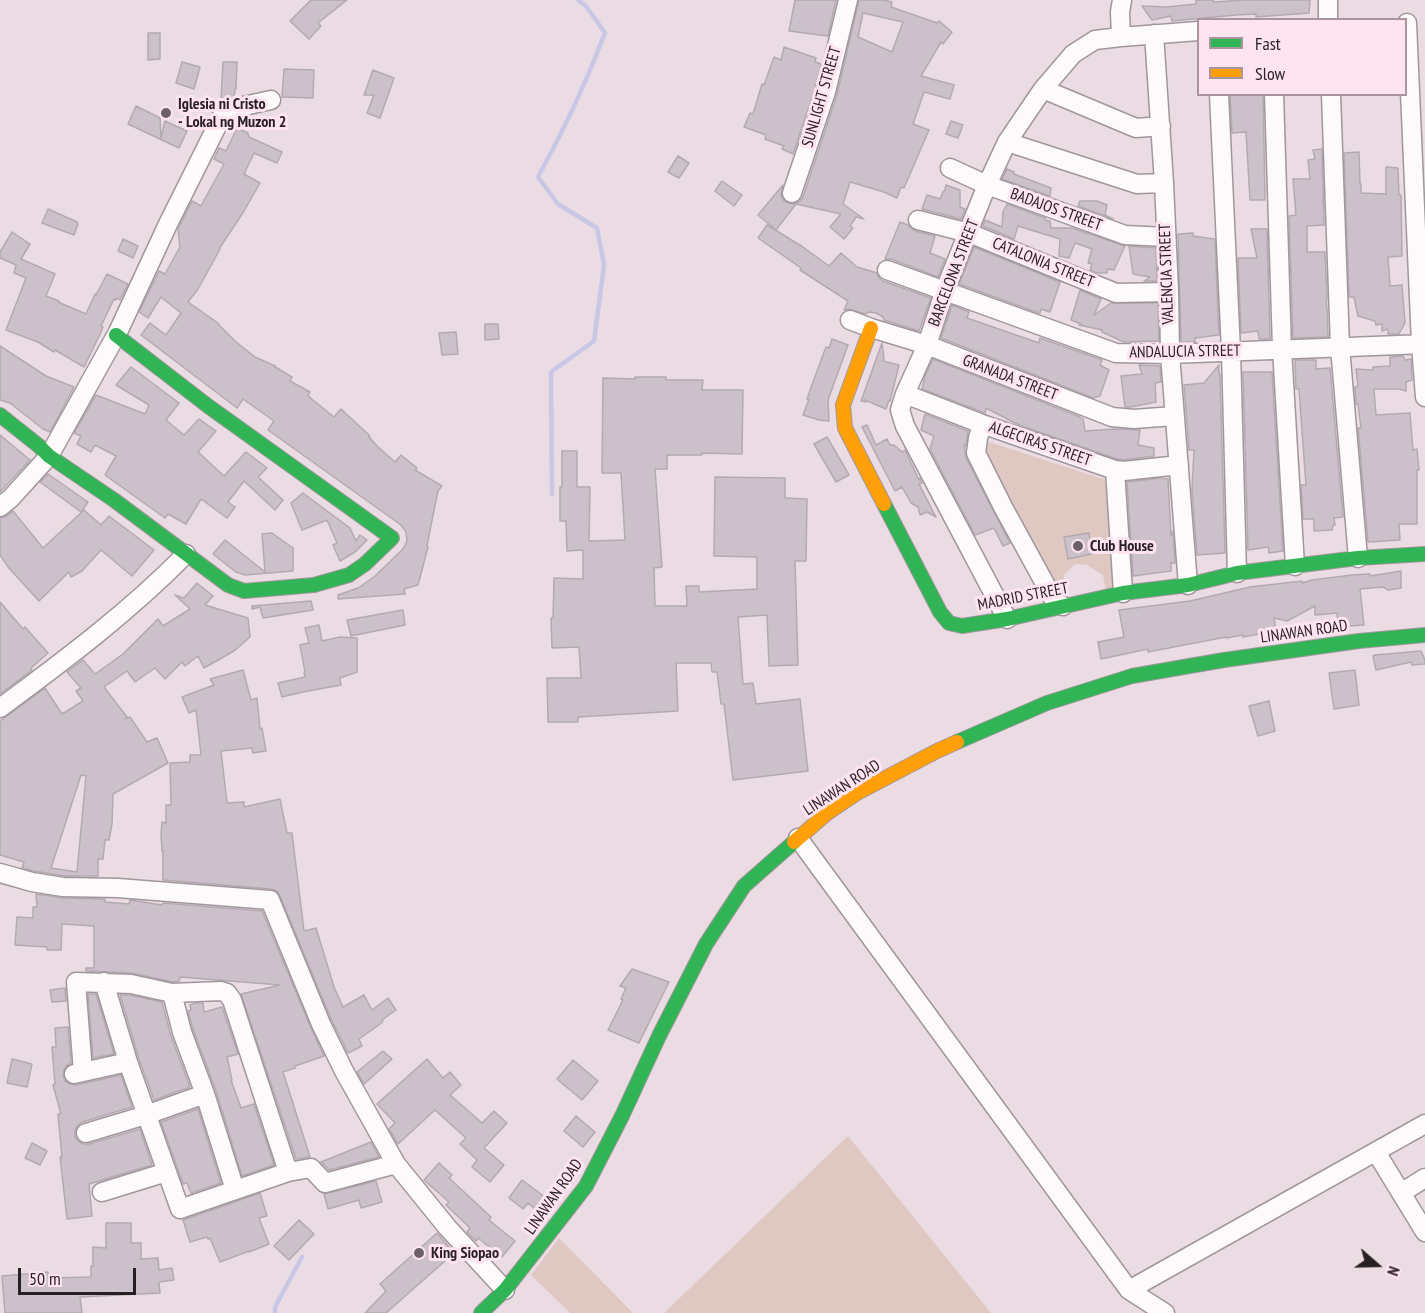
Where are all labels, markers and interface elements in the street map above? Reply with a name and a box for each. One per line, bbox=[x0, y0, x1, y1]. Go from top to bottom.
legend bbox=[1197, 18, 1407, 96]
text: Fast bbox=[1255, 32, 1281, 55]
street label: SUNLIGHT STREET bbox=[798, 45, 846, 149]
text: Slow bbox=[1255, 62, 1285, 85]
place label: Iglesia ni Cristo - Lokal ng Muzon 2 bbox=[178, 94, 286, 132]
marker: Iglesia ni Cristo - Lokal ng Muzon 2 bbox=[159, 106, 173, 120]
street label: BADAJOS STREET bbox=[1008, 185, 1104, 235]
street label: BARCELONA STREET bbox=[925, 217, 983, 329]
street label: VALENCIA STREET bbox=[1156, 223, 1178, 325]
street label: CATALONIA STREET bbox=[989, 234, 1097, 292]
street label: ANDALUCIA STREET bbox=[1129, 341, 1241, 363]
street label: GRANADA STREET bbox=[960, 351, 1060, 405]
street label: ALGECIRAS STREET bbox=[986, 418, 1094, 470]
place label: Club House bbox=[1090, 536, 1154, 556]
marker: Club House bbox=[1071, 539, 1085, 553]
street label: MADRID STREET bbox=[976, 579, 1070, 615]
street label: LINAWAN ROAD bbox=[1259, 616, 1349, 648]
street label: LINAWAN ROAD bbox=[800, 756, 884, 820]
street label: LINAWAN ROAD bbox=[521, 1156, 587, 1238]
north arrow bbox=[1347, 1235, 1407, 1295]
place label: King Siopao bbox=[431, 1243, 499, 1263]
marker: King Siopao bbox=[412, 1246, 426, 1260]
scale bar bbox=[21, 1256, 140, 1294]
text: N bbox=[1383, 1264, 1405, 1279]
text: 50 m bbox=[29, 1267, 61, 1290]

